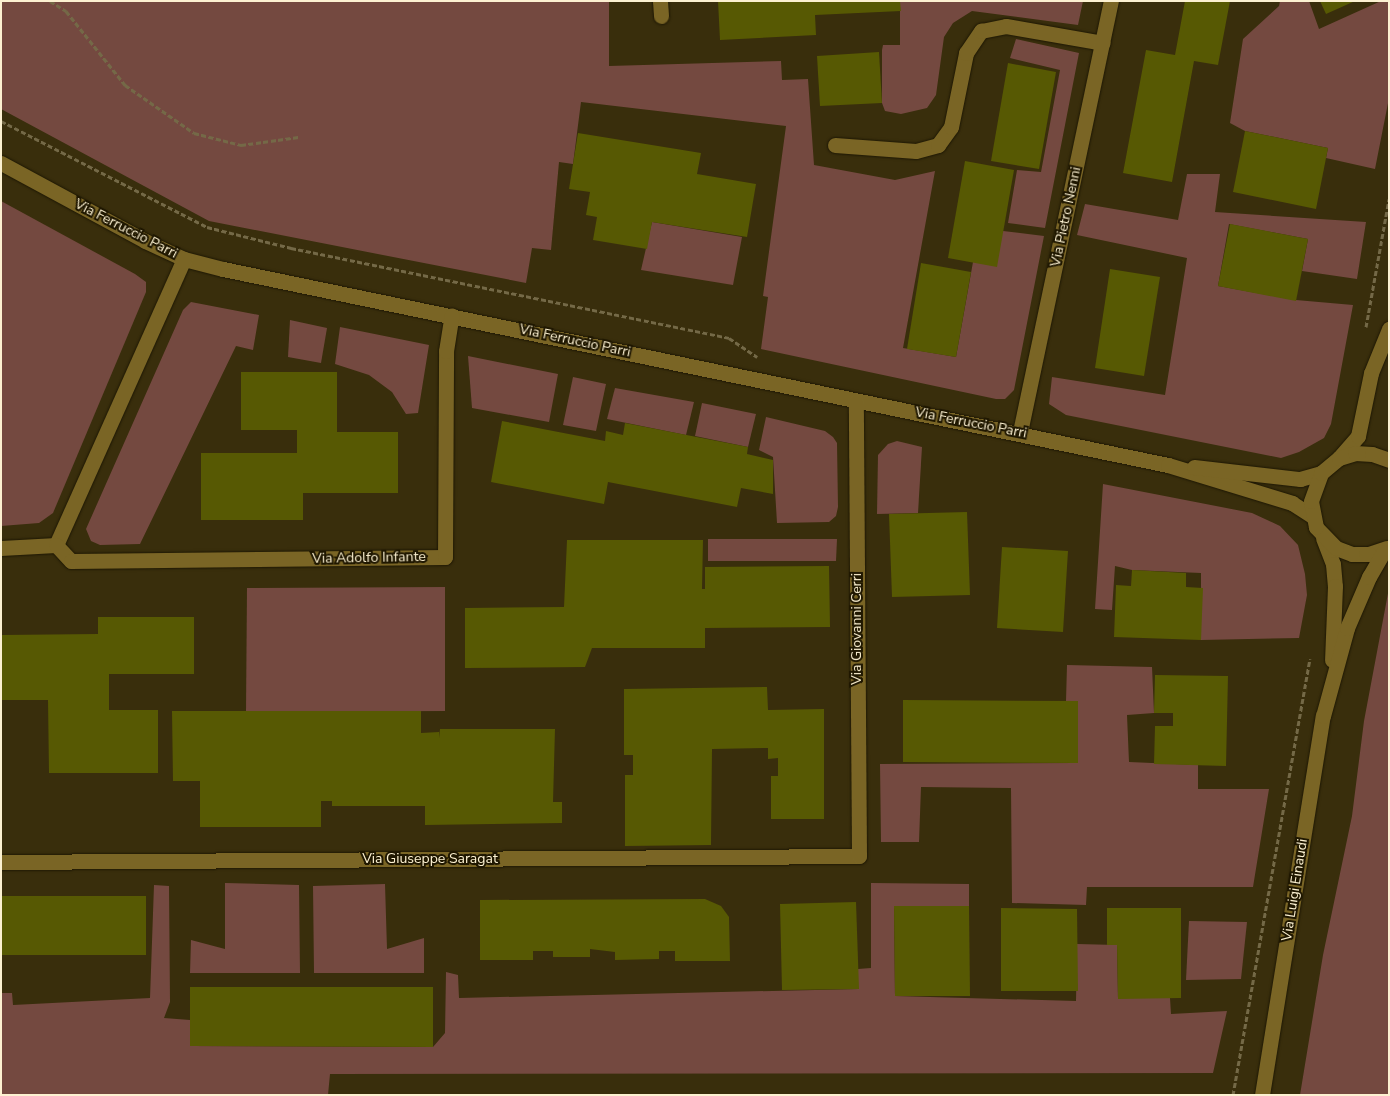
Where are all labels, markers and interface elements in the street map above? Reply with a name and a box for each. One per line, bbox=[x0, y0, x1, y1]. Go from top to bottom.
street label: Via Pietro Nenni bbox=[1047, 166, 1085, 268]
street label: Via Ferruccio Parri bbox=[72, 196, 180, 262]
street label: Via Ferruccio Parri bbox=[518, 321, 632, 361]
street label: Via Ferruccio Parri bbox=[914, 404, 1028, 442]
street label: Via Adolfo Infante bbox=[312, 549, 426, 567]
street label: Via Giovanni Cerri bbox=[849, 573, 865, 685]
street label: Via Luigi Einaudi bbox=[1279, 838, 1311, 942]
street label: Via Giuseppe Saragat bbox=[362, 851, 498, 867]

